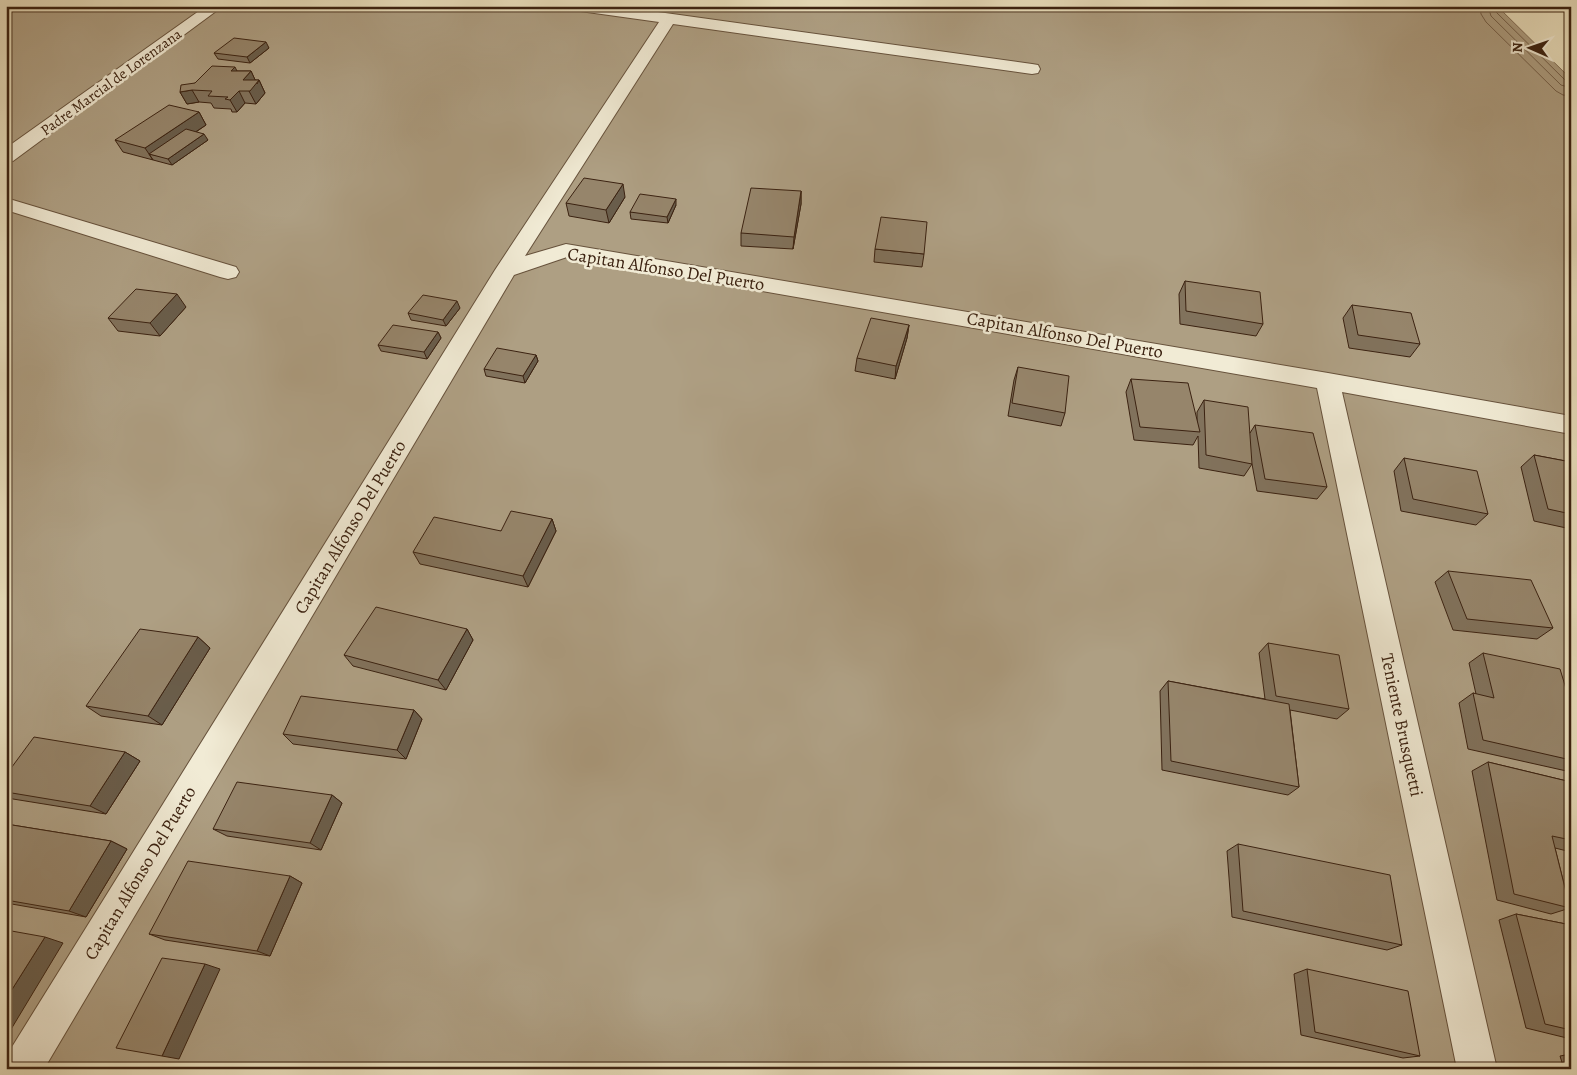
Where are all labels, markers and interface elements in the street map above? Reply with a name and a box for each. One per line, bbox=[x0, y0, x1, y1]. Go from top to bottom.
north arrow bbox=[1504, 22, 1554, 72]
street label: Padre Marcial de Lorenzana bbox=[36, 24, 186, 140]
text: N bbox=[1508, 42, 1527, 53]
street label: Capitan Alfonso Del Puerto bbox=[566, 242, 766, 296]
street label: Capitan Alfonso Del Puerto bbox=[965, 306, 1165, 364]
street label: Capitan Alfonso Del Puerto bbox=[288, 436, 412, 618]
street label: Teniente Brusquetti bbox=[1375, 651, 1429, 799]
street label: Capitan Alfonso Del Puerto bbox=[78, 782, 202, 964]

